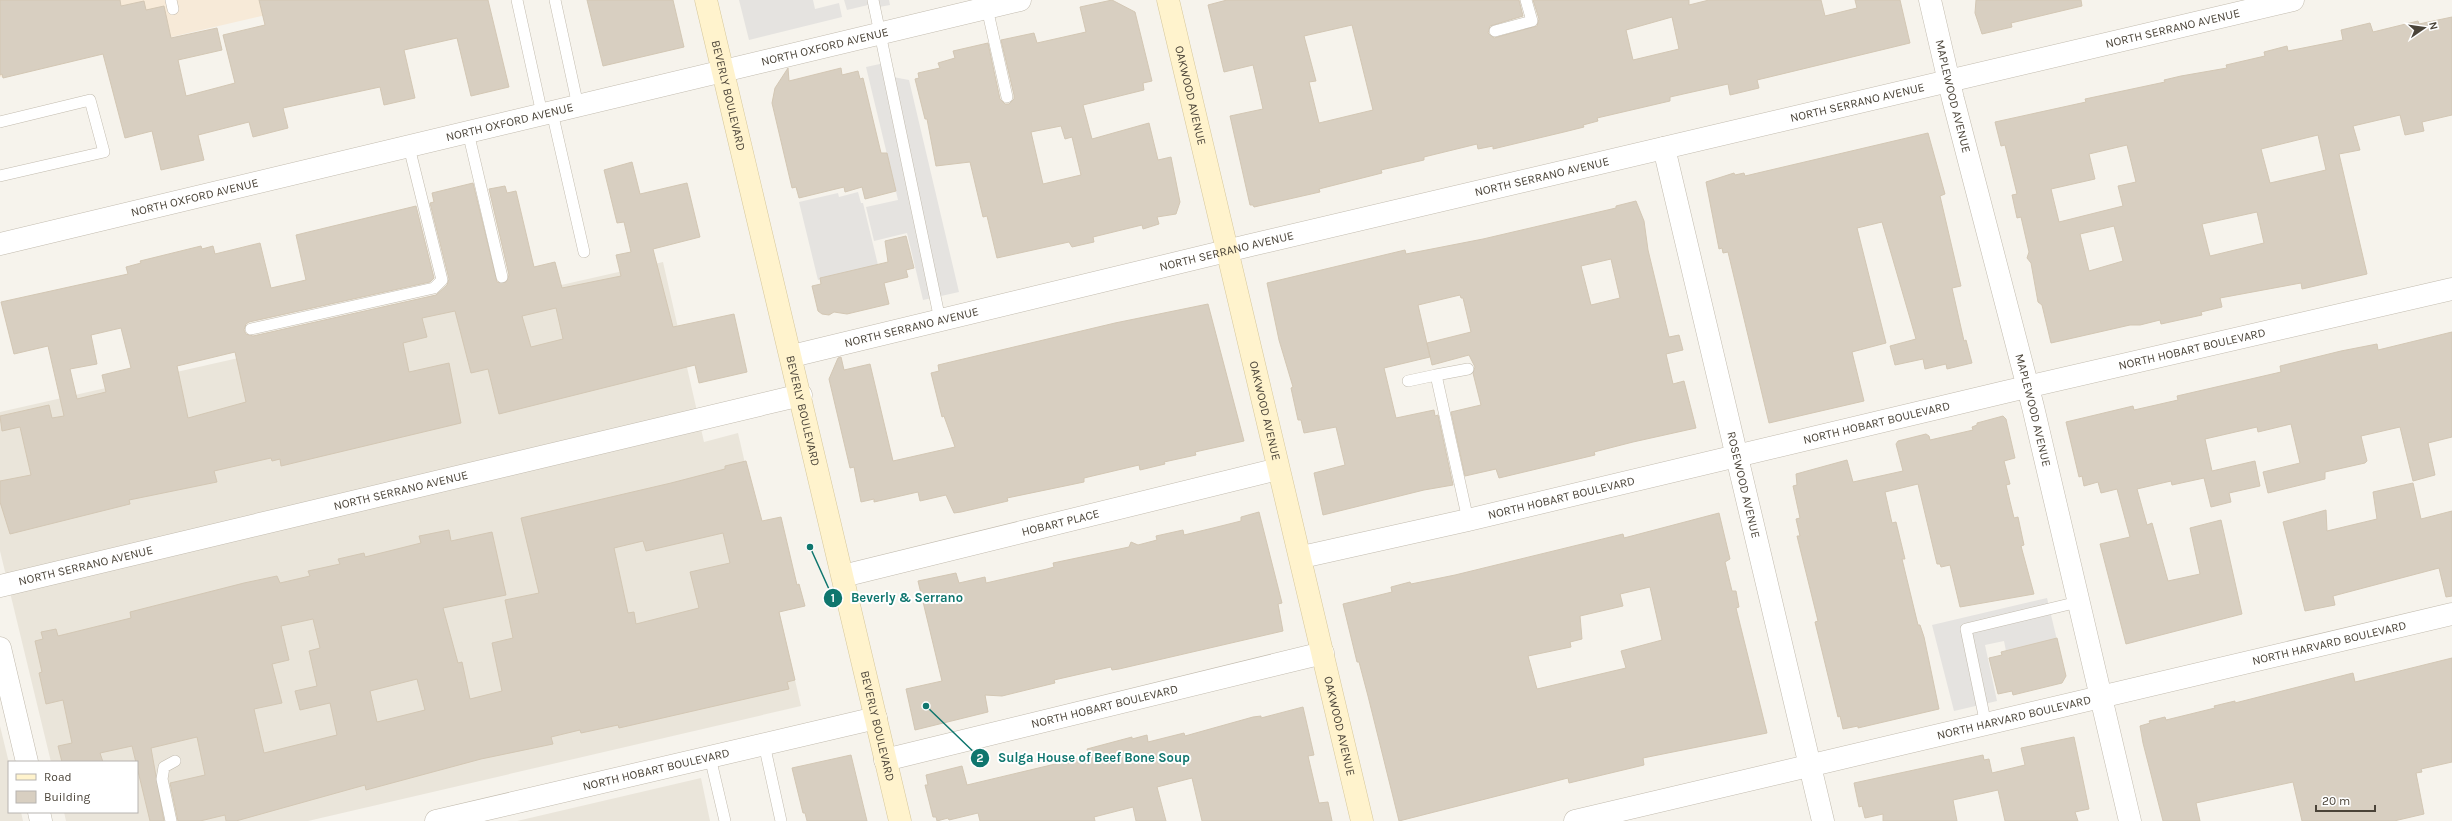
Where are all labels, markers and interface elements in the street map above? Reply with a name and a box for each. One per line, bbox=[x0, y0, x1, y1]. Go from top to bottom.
street label: NORTH SERRANO AVENUE bbox=[2104, 6, 2241, 51]
north arrow bbox=[2404, 8, 2444, 48]
text: N bbox=[2426, 21, 2440, 31]
street label: NORTH OXFORD AVENUE bbox=[760, 25, 890, 69]
street label: MAPLEWOOD AVENUE bbox=[1932, 38, 1974, 154]
street label: BEVERLY BOULEVARD bbox=[709, 39, 748, 152]
street label: OAKWOOD AVENUE bbox=[1172, 44, 1209, 147]
street label: NORTH SERRANO AVENUE bbox=[1789, 80, 1926, 125]
street label: NORTH OXFORD AVENUE bbox=[444, 100, 575, 144]
street label: NORTH SERRANO AVENUE bbox=[1473, 154, 1610, 199]
street label: NORTH OXFORD AVENUE bbox=[129, 175, 260, 219]
street label: NORTH SERRANO AVENUE bbox=[1158, 228, 1295, 274]
street label: NORTH SERRANO AVENUE bbox=[843, 304, 980, 350]
street label: NORTH HOBART BOULEVARD bbox=[2117, 325, 2267, 373]
street label: MAPLEWOOD AVENUE bbox=[2012, 352, 2054, 468]
street label: BEVERLY BOULEVARD bbox=[783, 354, 823, 468]
street label: OAKWOOD AVENUE bbox=[1247, 360, 1284, 462]
street label: NORTH HOBART BOULEVARD bbox=[1802, 398, 1951, 447]
street label: ROSEWOOD AVENUE bbox=[1724, 430, 1763, 539]
street label: NORTH SERRANO AVENUE bbox=[332, 468, 469, 513]
street label: NORTH HOBART BOULEVARD bbox=[1486, 473, 1636, 522]
street label: HOBART PLACE bbox=[1020, 506, 1101, 539]
street label: NORTH SERRANO AVENUE bbox=[17, 543, 154, 588]
callout: Beverly & Serrano bbox=[823, 585, 971, 610]
text: Beverly & Serrano bbox=[851, 590, 963, 605]
text: 1 bbox=[831, 591, 835, 605]
street label: NORTH HARVARD BOULEVARD bbox=[2251, 618, 2408, 668]
street label: BEVERLY BOULEVARD bbox=[858, 669, 897, 783]
street label: OAKWOOD AVENUE bbox=[1321, 675, 1358, 777]
street label: NORTH HOBART BOULEVARD bbox=[1030, 682, 1179, 731]
street label: NORTH HARVARD BOULEVARD bbox=[1935, 692, 2092, 742]
street label: NORTH HOBART BOULEVARD bbox=[581, 745, 731, 793]
callout: Sulga House of Beef Bone Soup bbox=[970, 745, 1198, 770]
text: Sulga House of Beef Bone Soup bbox=[998, 750, 1190, 765]
text: 2 bbox=[976, 751, 984, 765]
legend bbox=[8, 761, 138, 813]
text: Road bbox=[44, 770, 72, 784]
scale bar bbox=[2316, 787, 2375, 813]
text: Building bbox=[44, 790, 91, 804]
text: 20 m bbox=[2322, 794, 2350, 808]

